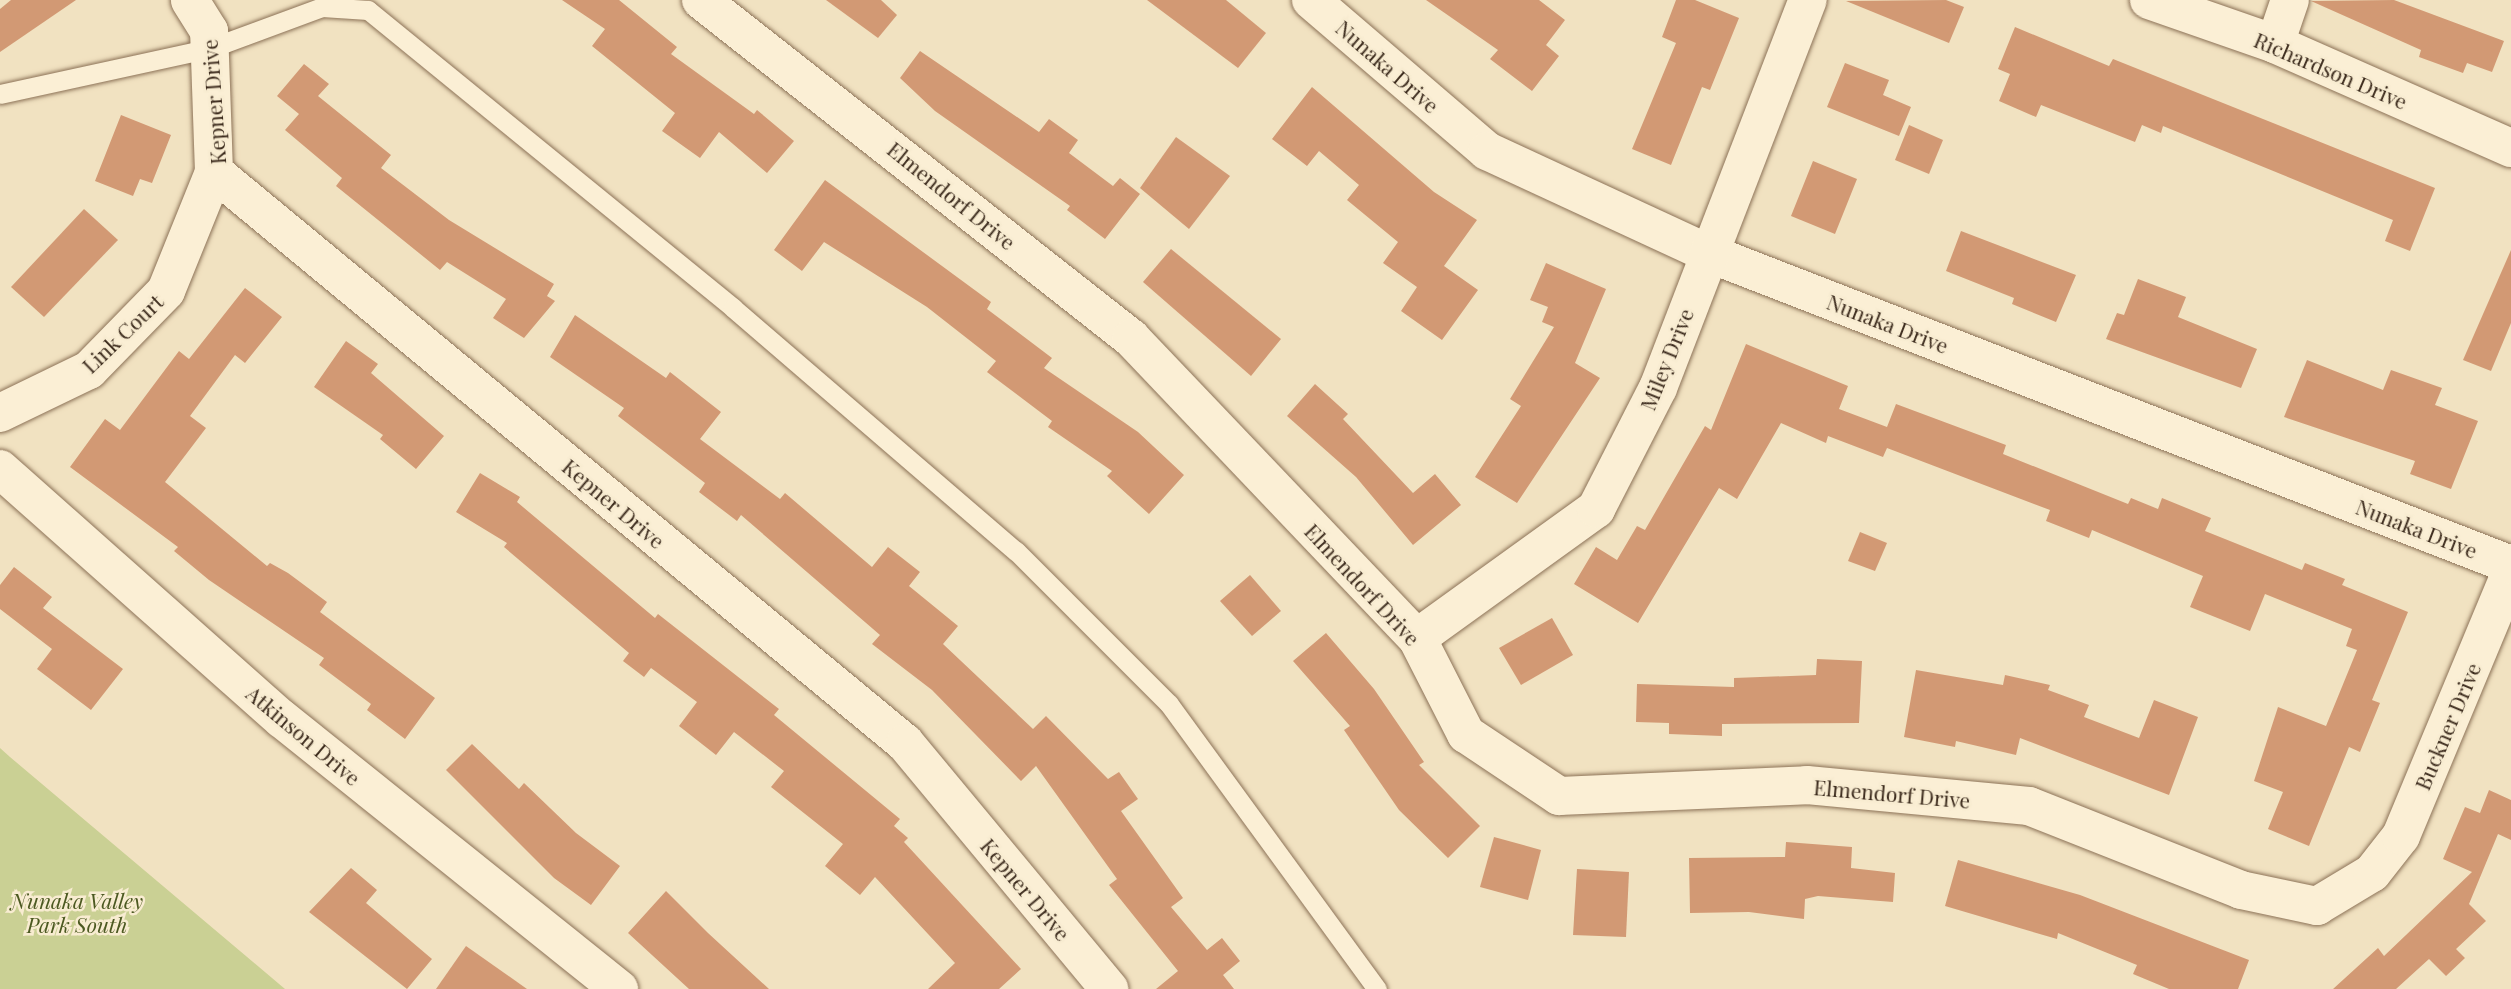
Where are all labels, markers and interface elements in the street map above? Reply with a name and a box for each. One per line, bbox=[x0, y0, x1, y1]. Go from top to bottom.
street label: Nunaka Drive bbox=[1331, 14, 1445, 118]
street label: Richardson Drive bbox=[2251, 26, 2411, 114]
street label: Kepner Drive bbox=[196, 38, 230, 166]
street label: Elmendorf Drive bbox=[883, 136, 1021, 254]
street label: Link Court bbox=[76, 288, 168, 378]
street label: Nunaka Drive bbox=[1824, 288, 1952, 358]
street label: Miley Drive bbox=[1634, 304, 1698, 414]
street label: Kepner Drive bbox=[558, 453, 670, 553]
street label: Nunaka Drive bbox=[2353, 493, 2481, 563]
street label: Elmendorf Drive bbox=[1300, 518, 1426, 650]
street label: Buckner Drive bbox=[2409, 658, 2485, 794]
street label: Atkinson Drive bbox=[242, 680, 366, 790]
street label: Elmendorf Drive bbox=[1813, 774, 1971, 812]
street label: Kepner Drive bbox=[976, 833, 1076, 945]
park label: Nunaka Valley Park South bbox=[11, 887, 143, 937]

